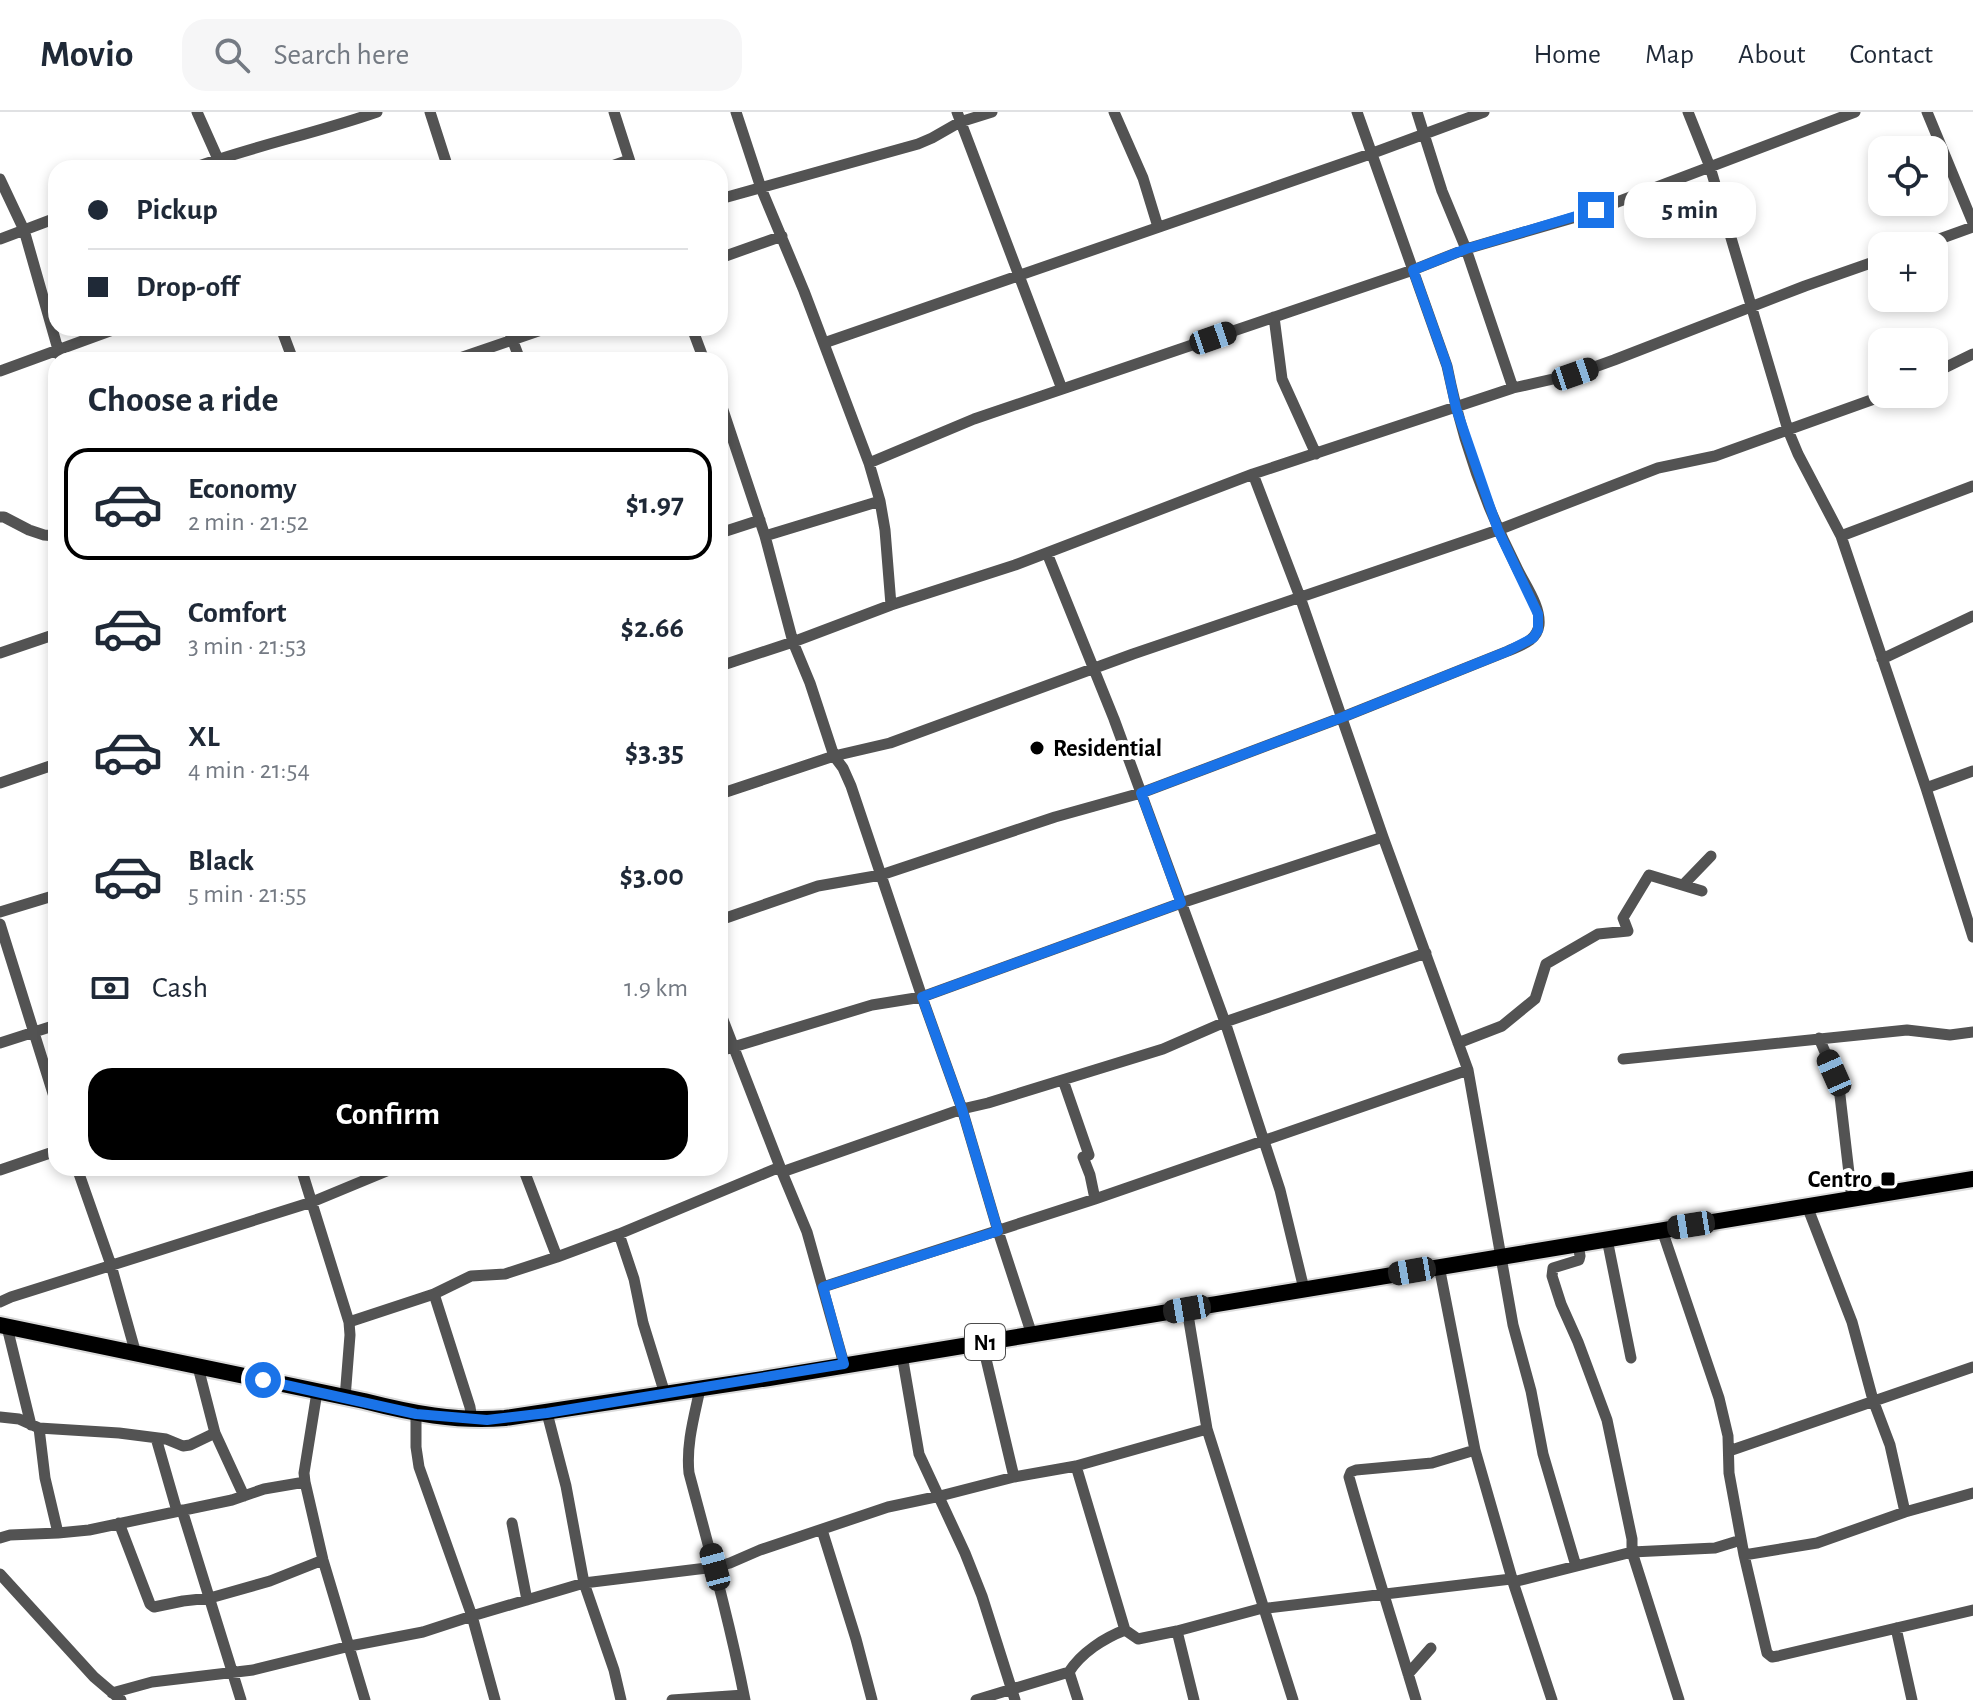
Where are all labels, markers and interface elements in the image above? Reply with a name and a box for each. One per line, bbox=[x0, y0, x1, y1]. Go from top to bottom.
search box bbox=[182, 19, 742, 91]
icon: search bbox=[210, 33, 254, 77]
text: Movio bbox=[40, 36, 134, 74]
text: Search here bbox=[274, 40, 409, 70]
text: Home bbox=[1534, 41, 1601, 69]
text: Map bbox=[1645, 41, 1694, 69]
text: About bbox=[1738, 41, 1806, 69]
text: Contact bbox=[1850, 41, 1933, 69]
map controls bbox=[1868, 136, 1948, 408]
button: locate bbox=[1868, 136, 1948, 216]
callout: 5 min bbox=[1624, 182, 1756, 238]
route end bbox=[1578, 192, 1614, 228]
text: Pickup bbox=[136, 195, 218, 225]
text: 5 min bbox=[1662, 197, 1718, 223]
button: + bbox=[1868, 232, 1948, 312]
text: Drop-off bbox=[136, 272, 239, 302]
car bbox=[1186, 319, 1240, 357]
button: − bbox=[1868, 328, 1948, 408]
car bbox=[1548, 355, 1602, 393]
text: Choose a ride bbox=[88, 382, 278, 418]
icon: car bbox=[92, 468, 164, 540]
text: Economy bbox=[188, 474, 297, 504]
text: $1.97 bbox=[625, 489, 684, 519]
text: 2 min · 21:52 bbox=[188, 509, 309, 535]
icon: car bbox=[92, 592, 164, 664]
text: Comfort bbox=[188, 598, 287, 628]
text: $2.66 bbox=[621, 613, 684, 643]
text: 3 min · 21:53 bbox=[188, 633, 306, 659]
icon: car bbox=[92, 716, 164, 788]
text: XL bbox=[188, 722, 220, 752]
text: $3.35 bbox=[625, 737, 684, 767]
place label: Residential bbox=[1053, 737, 1162, 761]
marker: Residential bbox=[1028, 739, 1046, 757]
text: 4 min · 21:54 bbox=[188, 757, 310, 783]
icon: car bbox=[92, 840, 164, 912]
text: Black bbox=[188, 846, 254, 876]
text: $3.00 bbox=[619, 861, 684, 891]
text: 5 min · 21:55 bbox=[188, 881, 307, 907]
icon: cash bbox=[88, 966, 132, 1010]
text: Cash bbox=[152, 973, 208, 1003]
text: 1.9 km bbox=[624, 975, 688, 1001]
car bbox=[1813, 1046, 1855, 1100]
button: Confirm bbox=[88, 1068, 688, 1160]
place label: Centro bbox=[1808, 1168, 1872, 1192]
marker: Centro bbox=[1879, 1170, 1897, 1188]
car bbox=[1665, 1209, 1717, 1241]
car bbox=[1386, 1255, 1438, 1287]
car bbox=[1161, 1293, 1213, 1325]
road number: N1 bbox=[965, 1324, 1005, 1360]
route start bbox=[245, 1362, 281, 1398]
car bbox=[697, 1541, 733, 1593]

